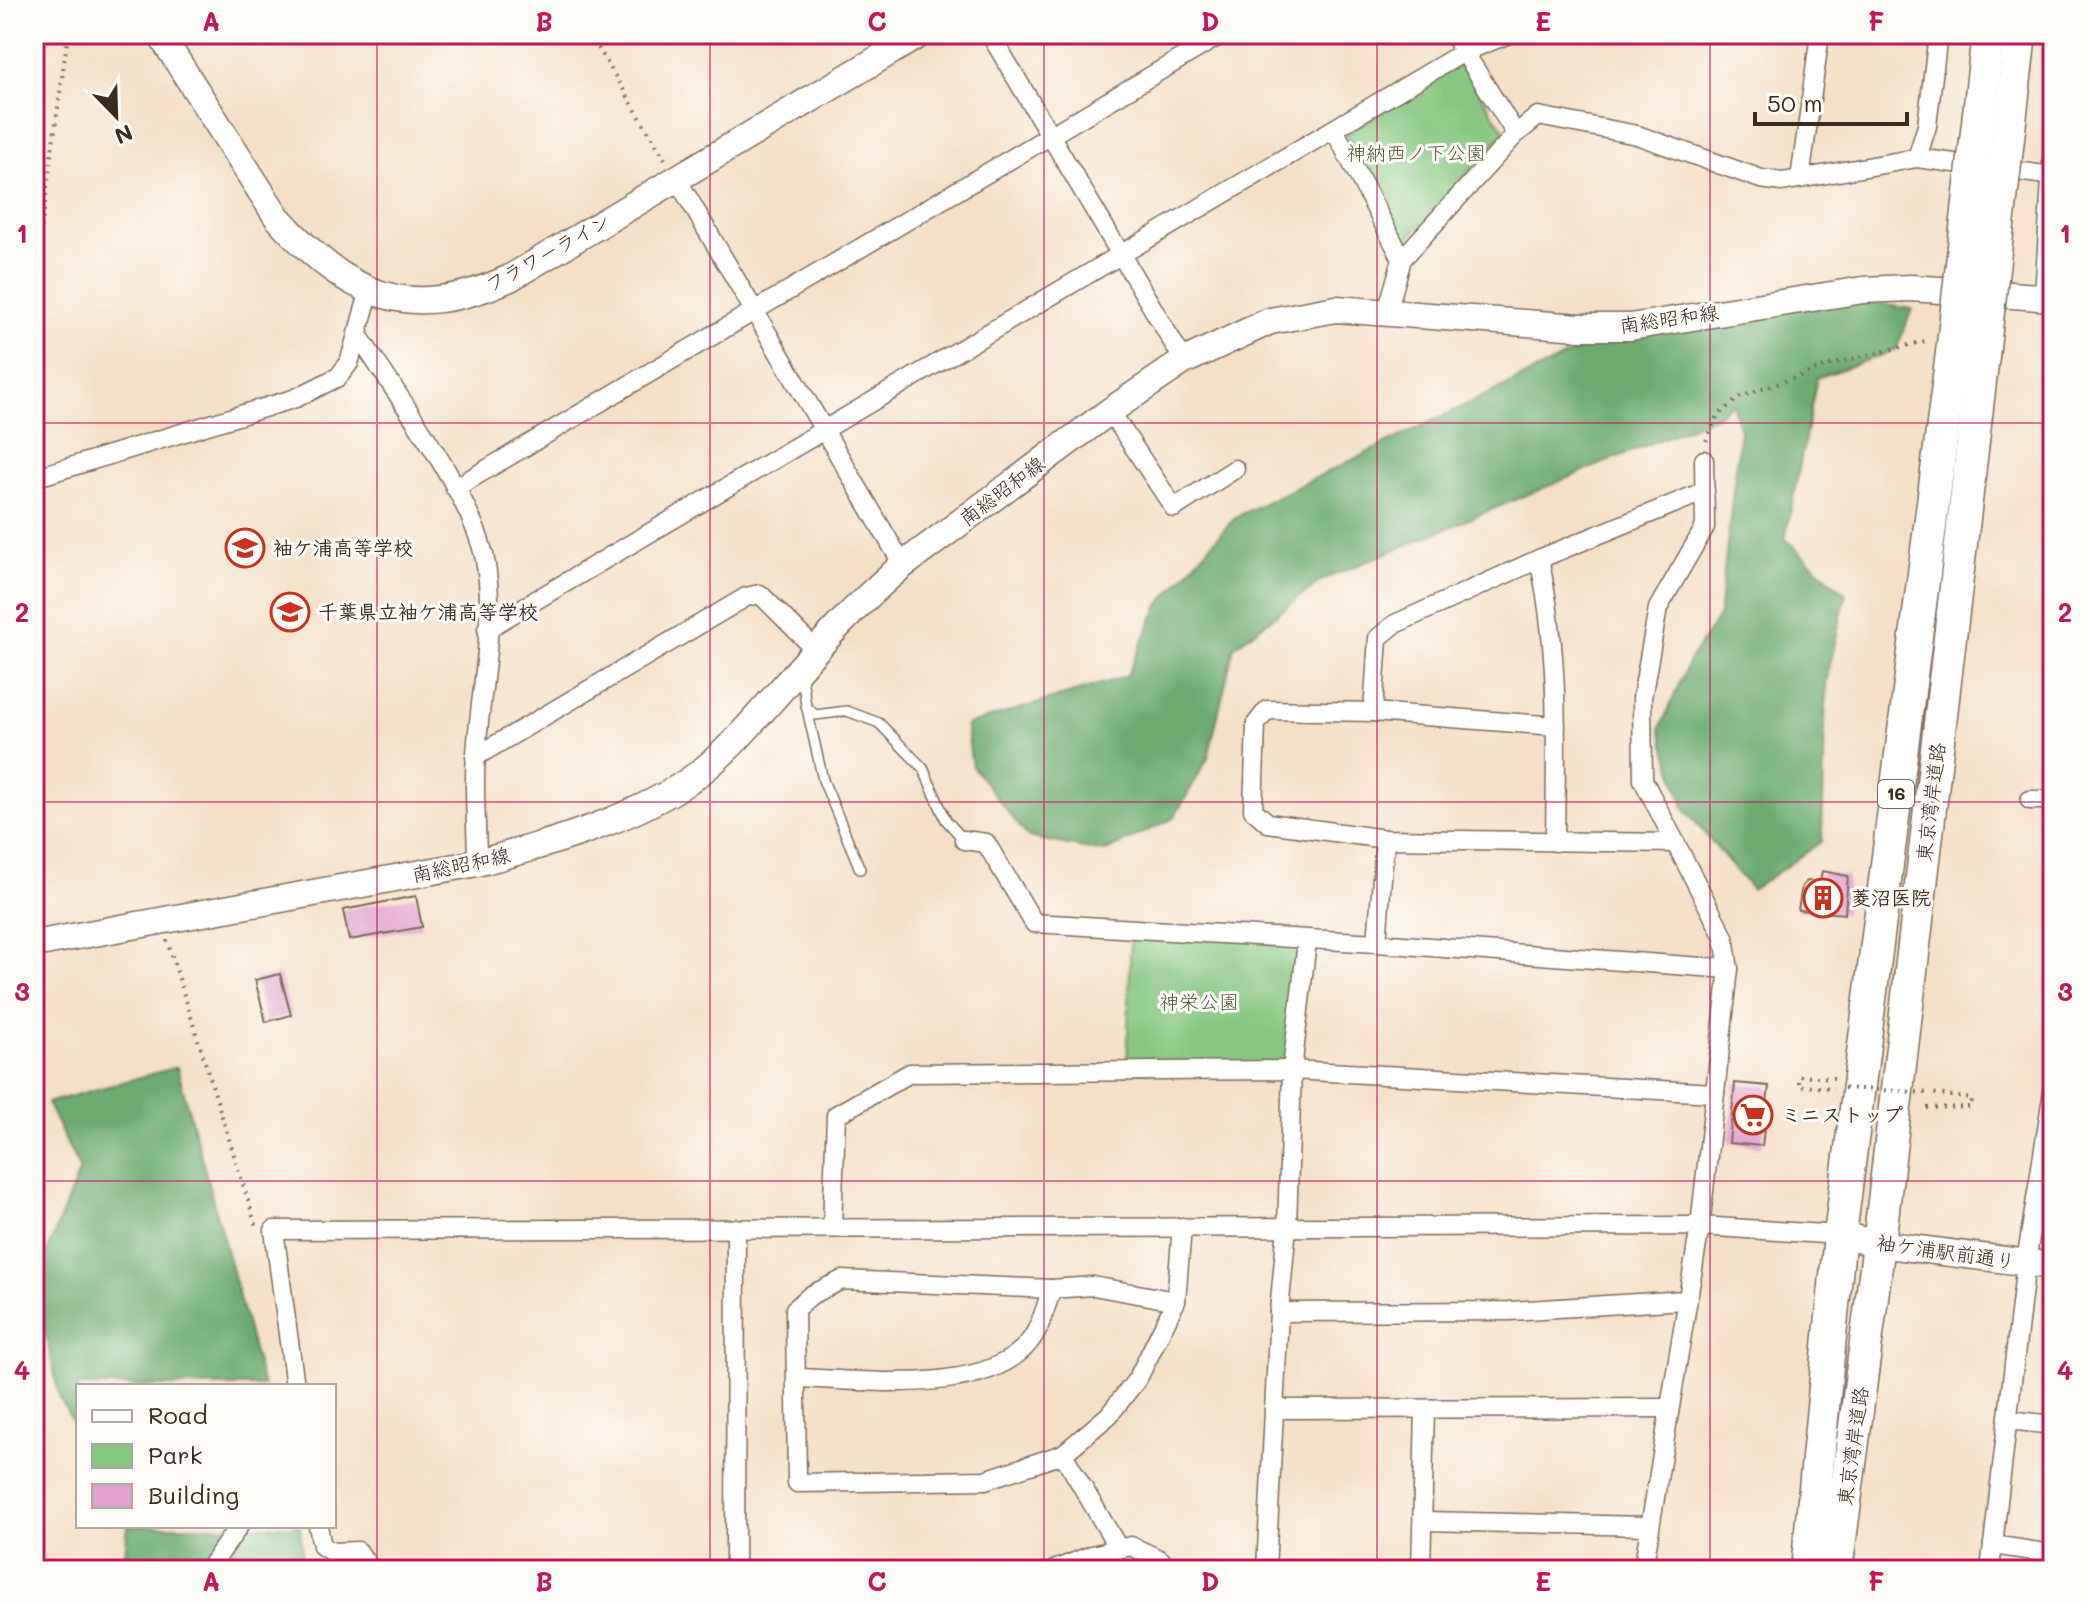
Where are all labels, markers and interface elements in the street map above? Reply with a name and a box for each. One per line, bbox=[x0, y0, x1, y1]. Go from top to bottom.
text: A bbox=[202, 4, 220, 38]
text: B bbox=[535, 4, 553, 38]
text: C bbox=[867, 4, 887, 38]
text: D bbox=[1201, 4, 1219, 38]
text: E bbox=[1535, 4, 1551, 38]
text: F bbox=[1868, 4, 1884, 38]
north arrow bbox=[76, 76, 156, 156]
scale bar bbox=[1755, 76, 1907, 126]
text: 50 m bbox=[1767, 87, 1823, 118]
text: N bbox=[111, 118, 137, 151]
park label: 神納西ノ下公園 bbox=[1346, 139, 1486, 165]
street label: フラワーライン bbox=[480, 207, 615, 297]
text: 1 bbox=[16, 216, 28, 250]
text: 1 bbox=[2059, 216, 2071, 250]
street label: 南総昭和線 bbox=[1618, 298, 1720, 338]
street label: 南総昭和線 bbox=[954, 450, 1049, 531]
school or university icon: 袖ケ浦高等学校 bbox=[224, 527, 266, 569]
place label: 袖ケ浦高等学校 bbox=[273, 534, 413, 560]
school or university icon: 千葉県立袖ケ浦高等学校 bbox=[269, 591, 311, 633]
text: 2 bbox=[15, 595, 29, 629]
text: 2 bbox=[2058, 595, 2072, 629]
place label: 千葉県立袖ケ浦高等学校 bbox=[318, 598, 538, 624]
street label: 東京湾岸道路 bbox=[1910, 741, 1950, 863]
road number: 16 bbox=[1878, 780, 1914, 808]
street label: 南総昭和線 bbox=[409, 841, 512, 887]
building icon: 菱沼医院 bbox=[1802, 877, 1844, 919]
place label: 菱沼医院 bbox=[1851, 884, 1931, 910]
text: 3 bbox=[14, 974, 30, 1008]
text: 3 bbox=[2057, 974, 2073, 1008]
park label: 神栄公園 bbox=[1159, 988, 1239, 1014]
supermarket icon: ミニストップ bbox=[1732, 1094, 1774, 1136]
place label: ミニストップ bbox=[1781, 1101, 1903, 1127]
street label: 袖ケ浦駅前通り bbox=[1875, 1228, 2017, 1274]
text: 4 bbox=[14, 1353, 30, 1387]
text: 4 bbox=[2057, 1353, 2073, 1387]
legend bbox=[76, 1384, 336, 1528]
street label: 東京湾岸道路 bbox=[1831, 1385, 1873, 1507]
text: Road bbox=[148, 1399, 208, 1430]
text: Park bbox=[148, 1439, 202, 1470]
text: Building bbox=[148, 1479, 239, 1510]
text: A bbox=[202, 1564, 220, 1598]
text: B bbox=[535, 1564, 553, 1598]
text: C bbox=[867, 1564, 887, 1598]
text: D bbox=[1201, 1564, 1219, 1598]
text: E bbox=[1535, 1564, 1551, 1598]
text: F bbox=[1868, 1564, 1884, 1598]

